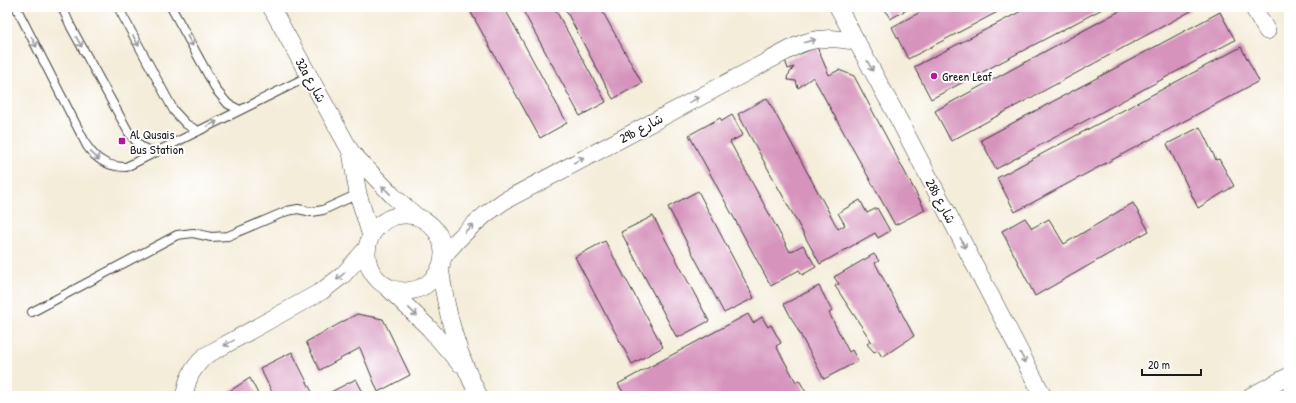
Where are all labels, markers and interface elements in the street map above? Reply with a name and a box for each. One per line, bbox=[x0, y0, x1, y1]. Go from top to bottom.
one-way arrow bbox=[133, 35, 141, 47]
one-way arrow bbox=[187, 35, 194, 47]
one-way arrow bbox=[30, 36, 38, 48]
one-way arrow bbox=[76, 36, 84, 48]
one-way arrow bbox=[803, 37, 816, 44]
street label: 32a شارع bbox=[291, 55, 331, 106]
one-way arrow bbox=[866, 60, 874, 72]
place label: Green Leaf bbox=[942, 67, 993, 85]
marker: Green Leaf bbox=[929, 71, 939, 81]
one-way arrow bbox=[688, 95, 700, 103]
street label: 29b شارع bbox=[616, 109, 667, 148]
one-way arrow bbox=[206, 120, 218, 127]
place label: Al Qusais Bus Station bbox=[130, 125, 184, 158]
marker: Al Qusais Bus Station bbox=[117, 136, 127, 146]
one-way arrow bbox=[90, 151, 100, 161]
one-way arrow bbox=[573, 156, 585, 164]
street label: 28b شارع bbox=[921, 175, 960, 227]
one-way arrow bbox=[381, 185, 391, 194]
one-way arrow bbox=[464, 223, 474, 233]
one-way arrow bbox=[960, 237, 967, 249]
one-way arrow bbox=[335, 272, 346, 281]
one-way arrow bbox=[408, 307, 418, 317]
one-way arrow bbox=[223, 340, 235, 347]
scale bar bbox=[1142, 351, 1201, 377]
one-way arrow bbox=[1020, 352, 1027, 364]
text: 20 m bbox=[1148, 356, 1170, 373]

